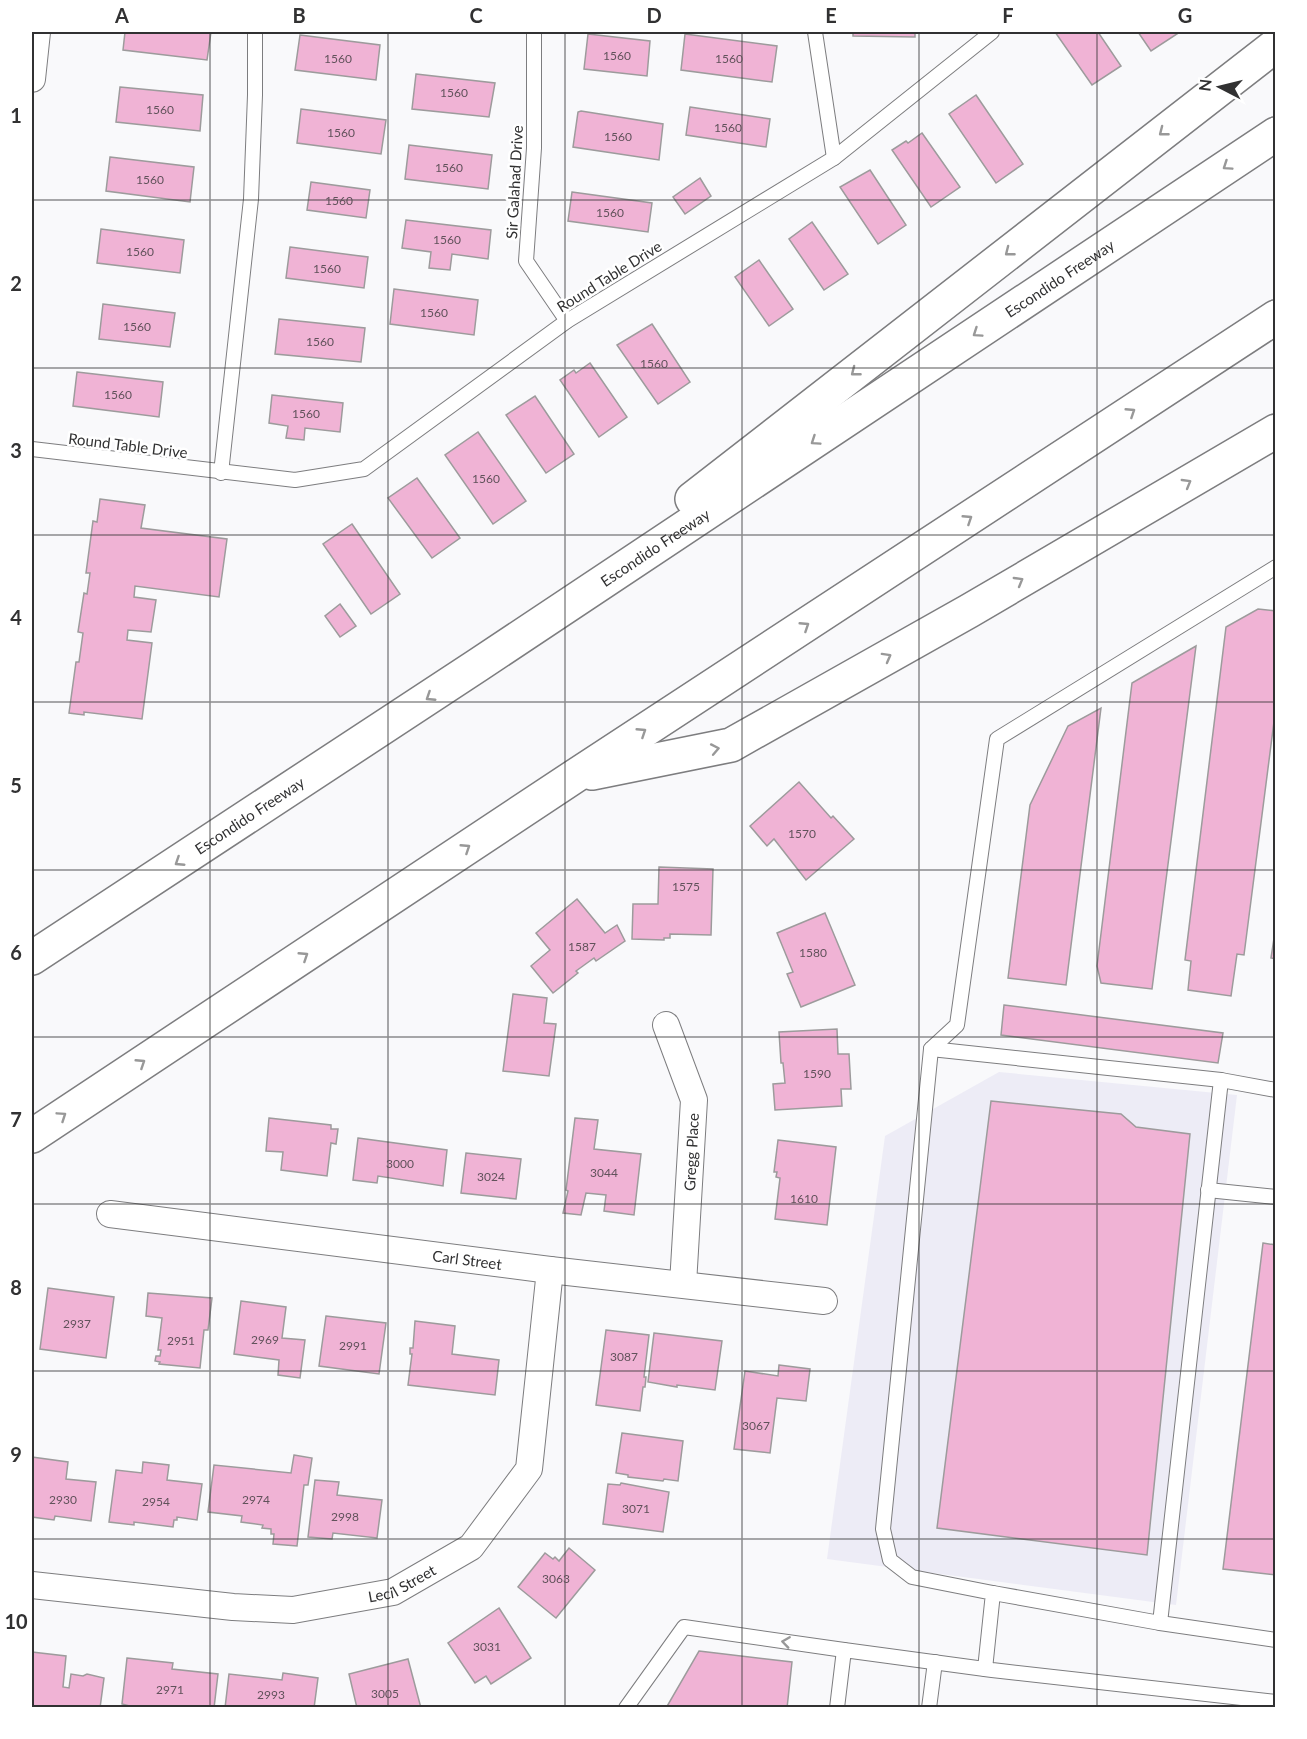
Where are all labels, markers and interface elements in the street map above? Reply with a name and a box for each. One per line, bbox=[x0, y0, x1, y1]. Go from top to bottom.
text: A bbox=[114, 3, 129, 27]
text: B bbox=[292, 3, 306, 27]
text: C bbox=[469, 3, 483, 27]
text: D bbox=[646, 3, 662, 27]
text: E bbox=[825, 3, 837, 27]
text: F bbox=[1002, 3, 1014, 27]
text: G bbox=[1178, 3, 1192, 27]
house number: 1560 bbox=[603, 48, 631, 63]
house number: 1560 bbox=[324, 51, 352, 66]
house number: 1560 bbox=[715, 51, 743, 66]
north arrow bbox=[1190, 57, 1250, 117]
text: N bbox=[1194, 78, 1215, 92]
house number: 1560 bbox=[440, 85, 468, 100]
house number: 1560 bbox=[146, 102, 174, 117]
text: 1 bbox=[10, 103, 22, 127]
house number: 1560 bbox=[714, 120, 742, 135]
house number: 1560 bbox=[327, 125, 355, 140]
street label: Sir Galahad Drive bbox=[502, 125, 526, 239]
one-way arrow bbox=[1159, 125, 1170, 136]
house number: 1560 bbox=[604, 129, 632, 144]
one-way arrow bbox=[1222, 159, 1233, 170]
house number: 1560 bbox=[435, 160, 463, 175]
house number: 1560 bbox=[136, 172, 164, 187]
house number: 1560 bbox=[325, 193, 353, 208]
house number: 1560 bbox=[596, 205, 624, 220]
house number: 1560 bbox=[433, 232, 461, 247]
street label: Escondido Freeway bbox=[1001, 235, 1118, 321]
street label: Round Table Drive bbox=[553, 237, 665, 315]
house number: 1560 bbox=[126, 244, 154, 259]
one-way arrow bbox=[1005, 245, 1016, 256]
house number: 1560 bbox=[313, 261, 341, 276]
text: 2 bbox=[10, 271, 22, 295]
house number: 1560 bbox=[420, 305, 448, 320]
house number: 1560 bbox=[123, 319, 151, 334]
one-way arrow bbox=[973, 325, 983, 337]
house number: 1560 bbox=[306, 334, 334, 349]
house number: 1560 bbox=[640, 356, 668, 371]
one-way arrow bbox=[851, 364, 862, 375]
house number: 1560 bbox=[104, 387, 132, 402]
house number: 1560 bbox=[292, 406, 320, 421]
one-way arrow bbox=[1124, 408, 1135, 419]
street label: Round Table Drive bbox=[67, 429, 189, 461]
one-way arrow bbox=[811, 434, 822, 445]
text: 3 bbox=[10, 438, 22, 462]
house number: 1560 bbox=[472, 471, 500, 486]
one-way arrow bbox=[1181, 479, 1191, 490]
street label: Escondido Freeway bbox=[597, 504, 713, 590]
one-way arrow bbox=[962, 514, 972, 526]
one-way arrow bbox=[1013, 577, 1023, 589]
text: 4 bbox=[10, 605, 22, 629]
one-way arrow bbox=[799, 621, 809, 633]
one-way arrow bbox=[881, 653, 891, 665]
one-way arrow bbox=[425, 690, 436, 701]
one-way arrow bbox=[636, 728, 646, 740]
one-way arrow bbox=[710, 743, 720, 756]
text: 5 bbox=[10, 773, 22, 797]
street label: Escondido Freeway bbox=[191, 773, 308, 858]
house number: 1570 bbox=[788, 826, 816, 841]
one-way arrow bbox=[460, 844, 471, 855]
one-way arrow bbox=[175, 855, 186, 866]
house number: 1575 bbox=[672, 879, 700, 894]
house number: 1587 bbox=[568, 939, 596, 954]
text: 6 bbox=[10, 940, 22, 964]
house number: 1580 bbox=[799, 945, 827, 960]
one-way arrow bbox=[298, 951, 308, 963]
one-way arrow bbox=[134, 1059, 145, 1070]
house number: 1590 bbox=[803, 1066, 831, 1081]
text: 7 bbox=[10, 1107, 22, 1131]
one-way arrow bbox=[55, 1112, 66, 1123]
street label: Gregg Place bbox=[680, 1112, 702, 1192]
house number: 3000 bbox=[386, 1156, 414, 1171]
house number: 3044 bbox=[590, 1165, 618, 1180]
house number: 3024 bbox=[477, 1169, 505, 1184]
house number: 1610 bbox=[790, 1191, 818, 1206]
street label: Carl Street bbox=[431, 1246, 504, 1273]
text: 8 bbox=[10, 1275, 22, 1299]
house number: 2937 bbox=[63, 1316, 91, 1331]
house number: 2969 bbox=[251, 1332, 279, 1347]
house number: 2951 bbox=[167, 1333, 195, 1348]
house number: 2991 bbox=[339, 1338, 367, 1353]
house number: 3087 bbox=[610, 1349, 638, 1364]
house number: 3067 bbox=[742, 1418, 770, 1433]
text: 9 bbox=[10, 1442, 22, 1466]
house number: 2930 bbox=[49, 1492, 77, 1507]
house number: 2974 bbox=[242, 1492, 270, 1507]
house number: 2954 bbox=[142, 1494, 170, 1509]
house number: 3071 bbox=[622, 1501, 650, 1516]
house number: 2998 bbox=[331, 1509, 359, 1524]
street label: Lecil Street bbox=[367, 1560, 439, 1605]
house number: 3063 bbox=[542, 1571, 570, 1586]
text: 10 bbox=[4, 1609, 28, 1633]
one-way arrow bbox=[782, 1636, 791, 1648]
house number: 3031 bbox=[473, 1639, 501, 1654]
house number: 2971 bbox=[156, 1682, 184, 1697]
house number: 3005 bbox=[371, 1686, 399, 1701]
house number: 2993 bbox=[257, 1687, 285, 1702]

